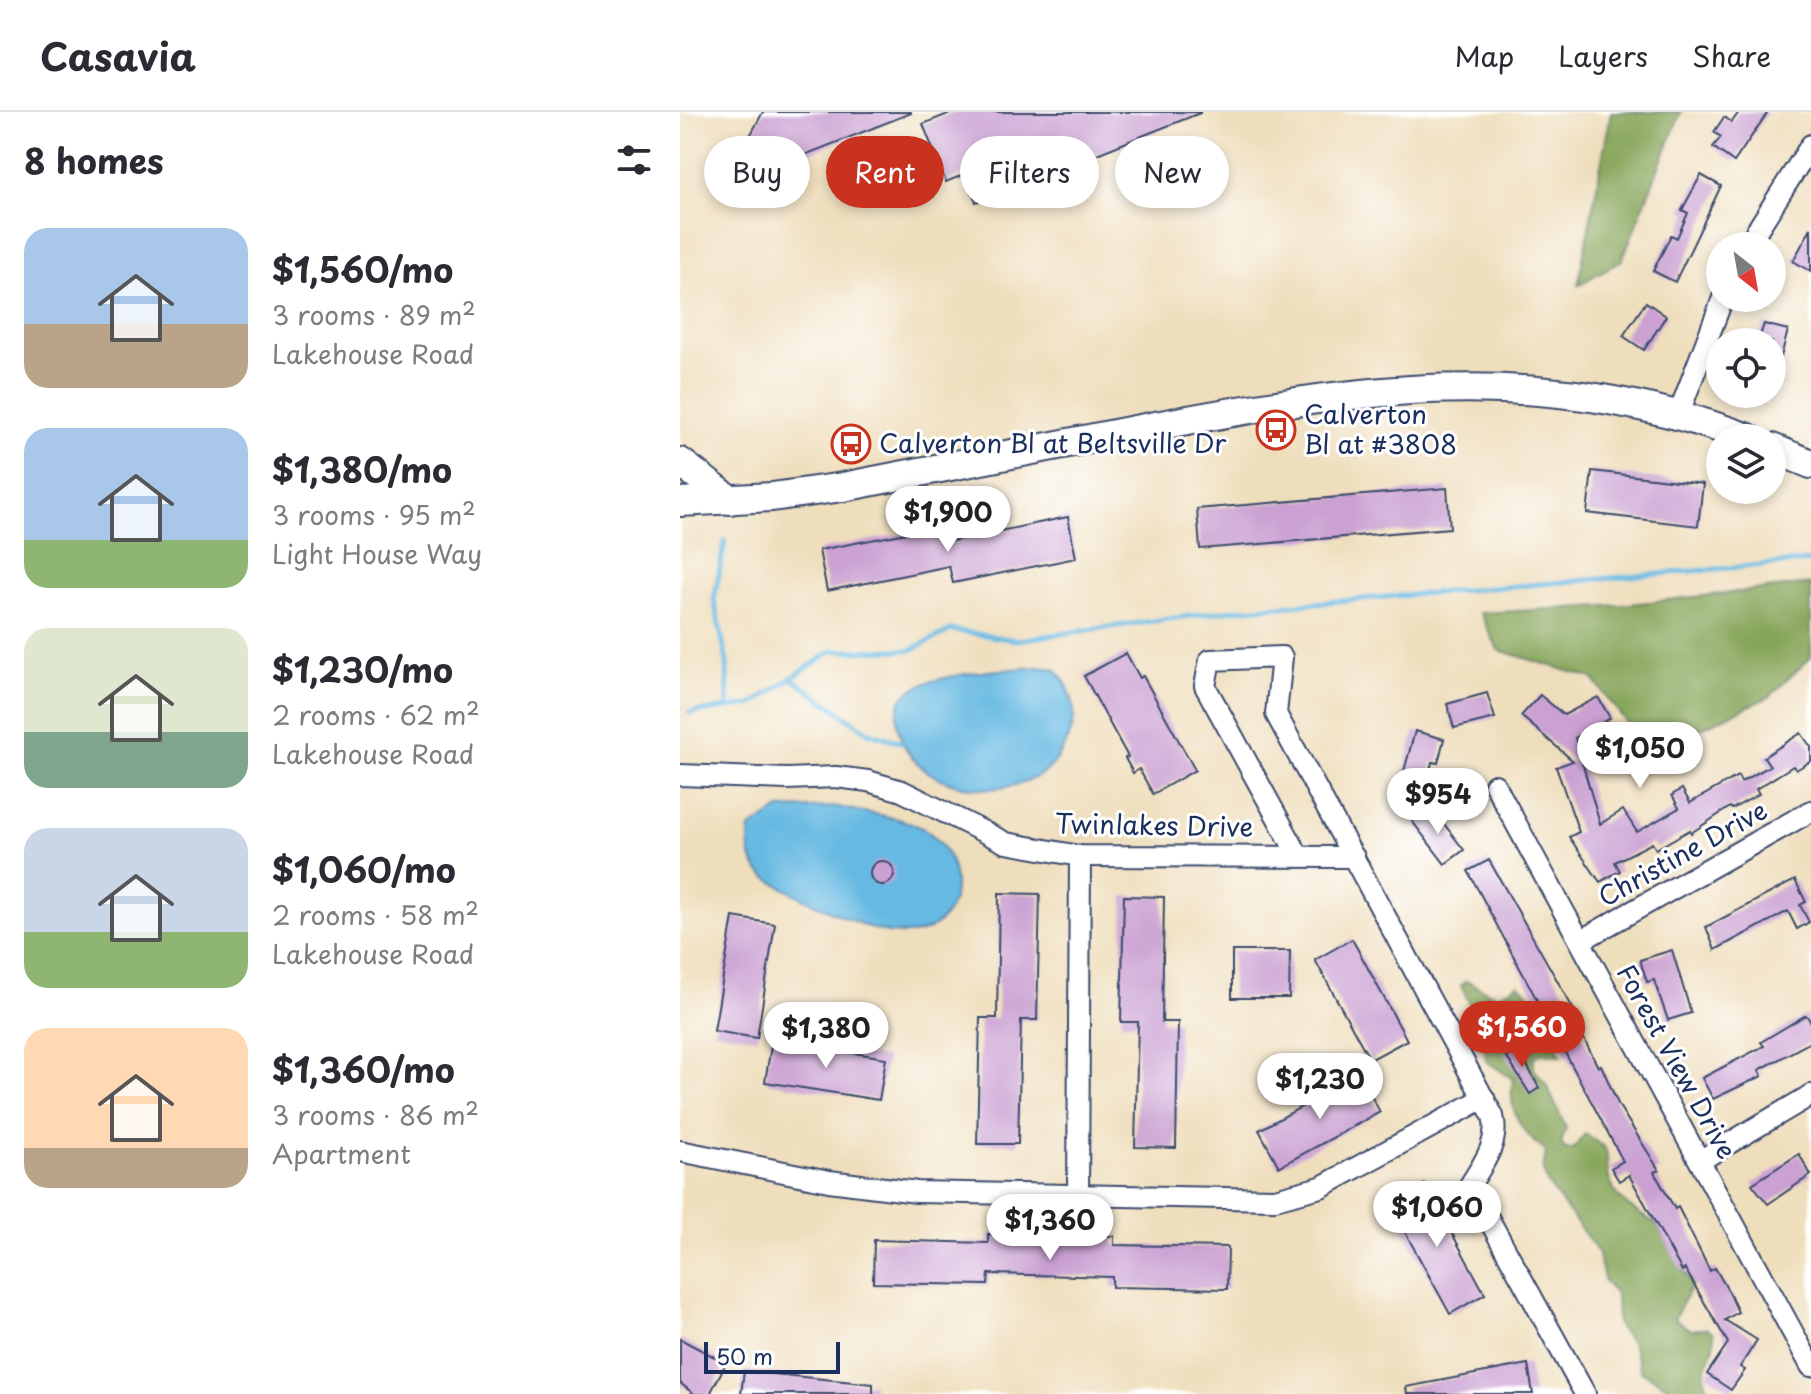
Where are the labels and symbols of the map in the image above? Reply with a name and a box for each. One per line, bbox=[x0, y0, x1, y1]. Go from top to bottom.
north arrow bbox=[1706, 232, 1786, 312]
place label: Calverton Bl at #3808 bbox=[1304, 394, 1457, 463]
bus stop icon: Calverton Bl at #3808 bbox=[1255, 409, 1297, 451]
bus stop icon: Calverton Bl at Beltsville Dr bbox=[830, 423, 872, 465]
place label: Calverton Bl at Beltsville Dr bbox=[879, 423, 1227, 462]
pin: $1,900 bbox=[883, 486, 1013, 554]
pin: $1,050 bbox=[1575, 722, 1705, 790]
pin: $954 bbox=[1391, 768, 1485, 836]
street label: Christine Drive bbox=[1590, 790, 1774, 915]
street label: Twinlakes Drive bbox=[1055, 803, 1254, 846]
street label: Forest View Drive bbox=[1608, 957, 1747, 1166]
pin: $1,560 bbox=[1457, 1001, 1587, 1069]
pin: $1,380 bbox=[761, 1002, 891, 1070]
pin: $1,230 bbox=[1255, 1053, 1385, 1121]
pin: $1,060 bbox=[1372, 1181, 1502, 1249]
pin: $1,360 bbox=[985, 1194, 1115, 1262]
scale bar bbox=[704, 1338, 840, 1374]

